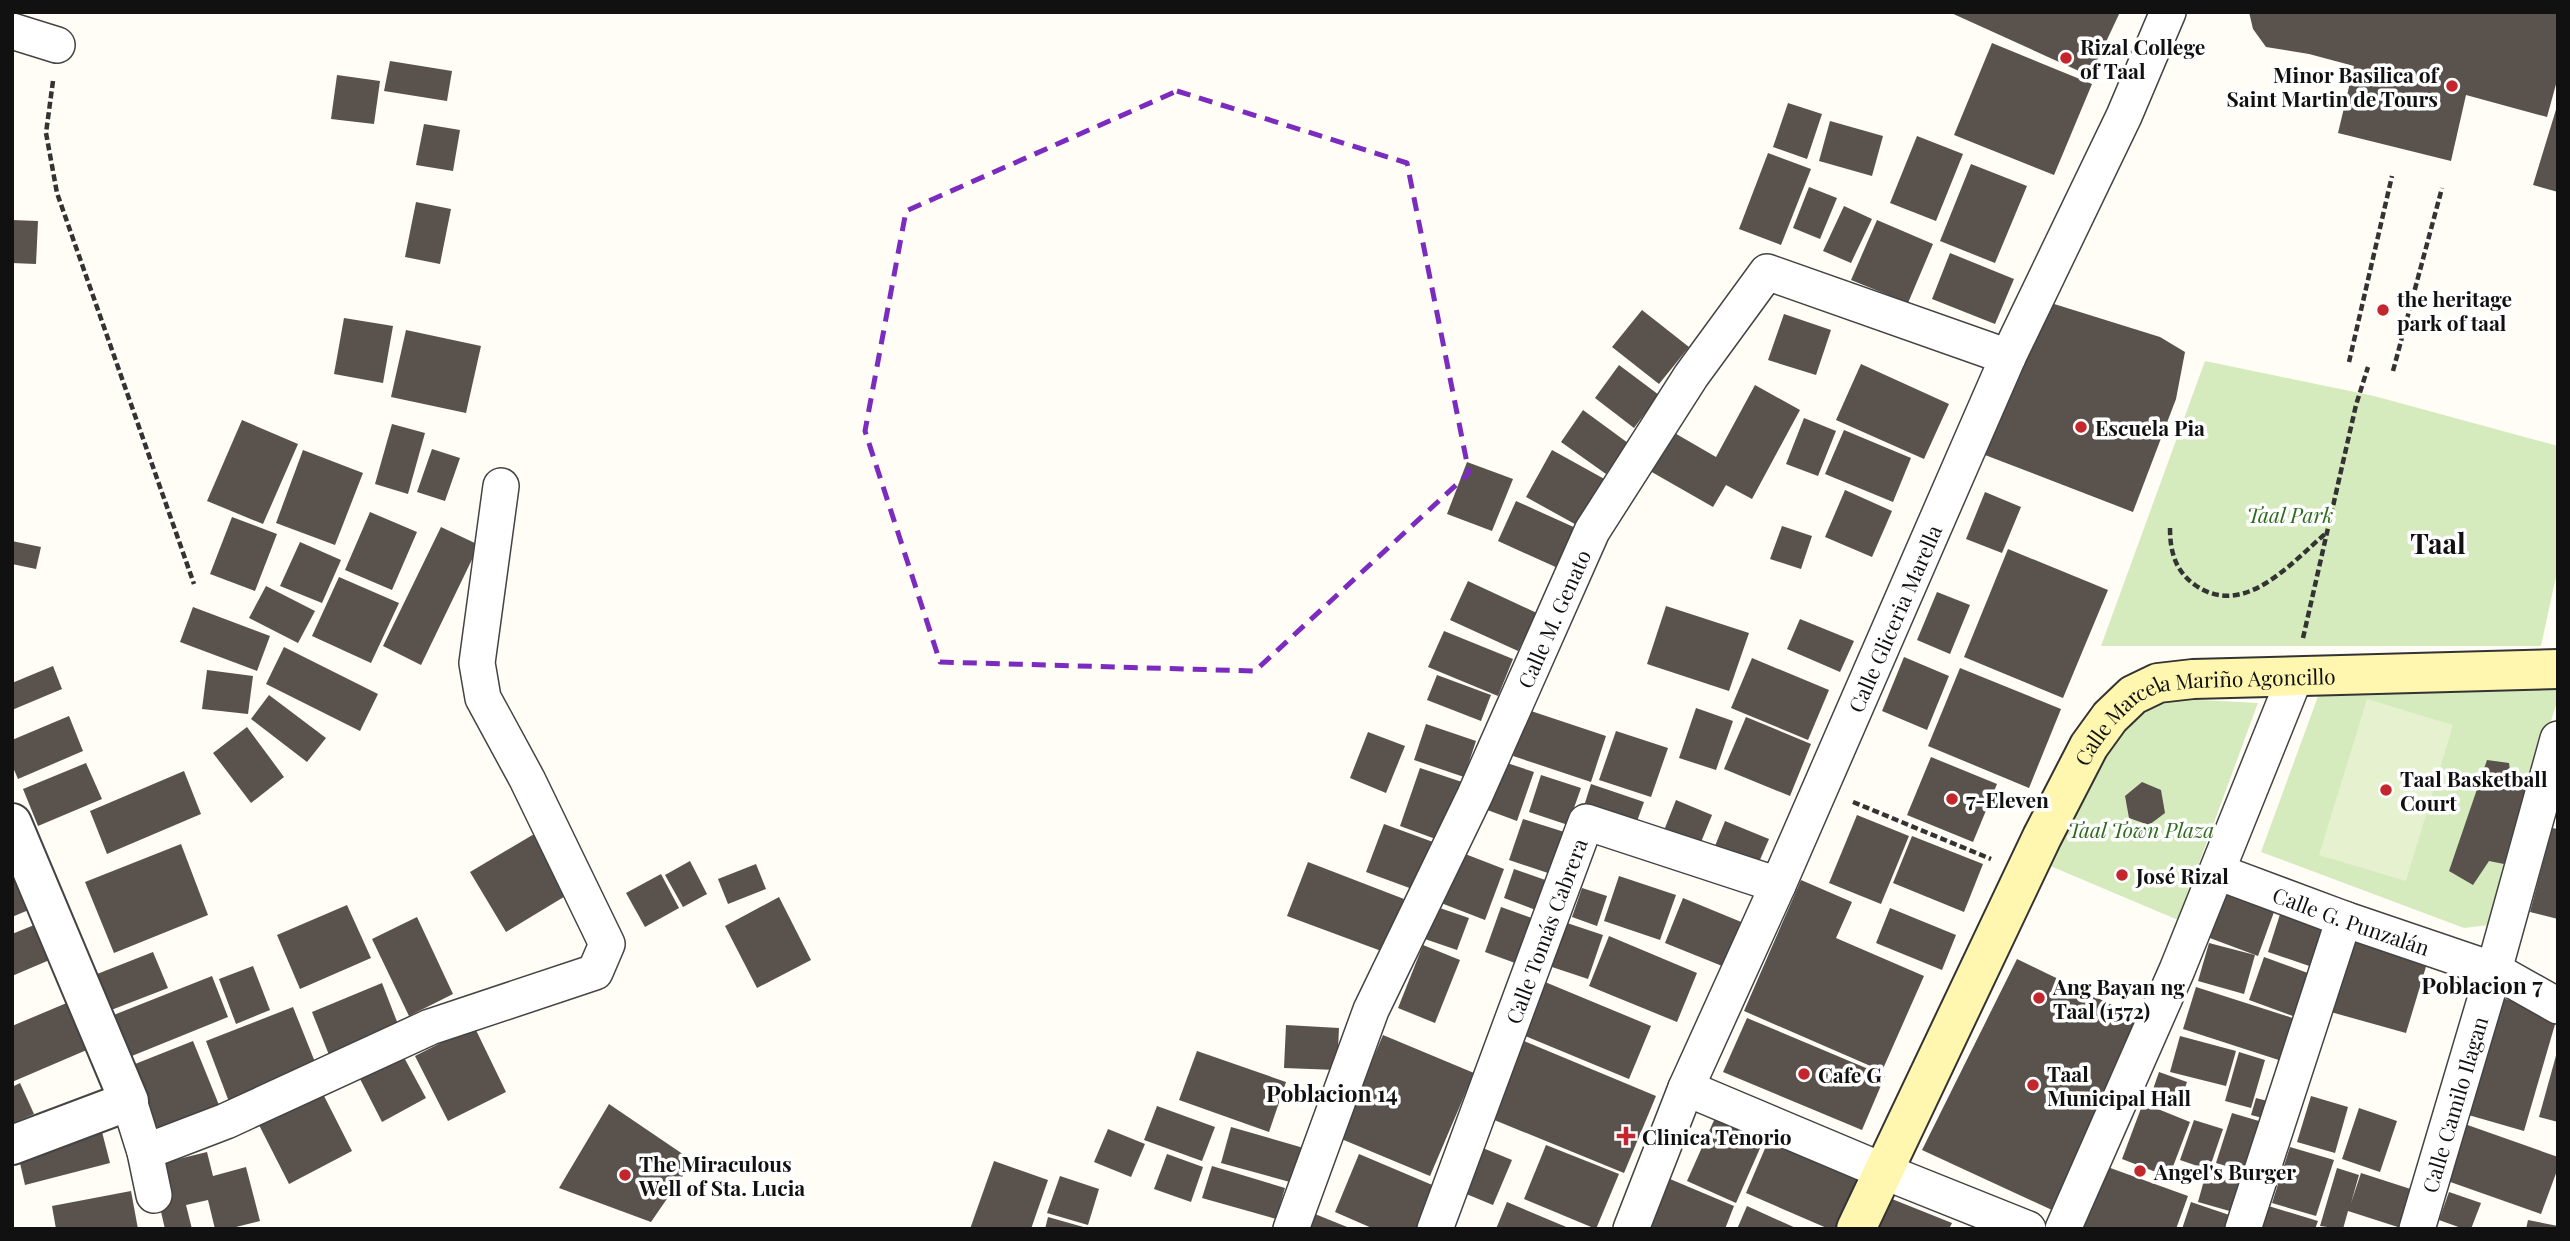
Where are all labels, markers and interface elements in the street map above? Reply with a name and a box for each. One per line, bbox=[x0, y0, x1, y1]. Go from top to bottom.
place label: Rizal College of Taal bbox=[2080, 32, 2205, 84]
marker: Rizal College of Taal bbox=[2058, 50, 2074, 66]
place label: Minor Basilica of Saint Martin de Tours bbox=[2227, 60, 2441, 112]
marker: Minor Basilica of Saint Martin de Tours bbox=[2444, 78, 2460, 94]
place label: the heritage park of taal bbox=[2396, 284, 2512, 336]
marker: the heritage park of taal bbox=[2375, 302, 2391, 318]
place label: Escuela Pia bbox=[2095, 413, 2205, 441]
marker: Escuela Pia bbox=[2073, 419, 2089, 435]
park label: Taal Park bbox=[2247, 500, 2333, 528]
street label: Calle Gliceria Marella bbox=[1841, 520, 1948, 717]
district label: Taal bbox=[2410, 524, 2466, 561]
street label: Calle M. Genato bbox=[1510, 545, 1596, 692]
street label: Calle Marcela Mariño Agoncillo bbox=[2067, 661, 2336, 770]
place label: Taal Basketball Court bbox=[2400, 764, 2548, 816]
marker: Taal Basketball Court bbox=[2378, 782, 2394, 798]
place label: 7-Eleven bbox=[1966, 785, 2049, 813]
marker: 7-Eleven bbox=[1944, 791, 1960, 807]
park label: Taal Town Plaza bbox=[2068, 815, 2214, 843]
street label: Calle Tomás Cabrera bbox=[1498, 834, 1593, 1027]
place label: José Rizal bbox=[2135, 861, 2229, 889]
marker: José Rizal bbox=[2114, 867, 2130, 883]
street label: Calle G. Punzalán bbox=[2269, 880, 2434, 961]
district label: Poblacion 7 bbox=[2421, 969, 2543, 1000]
place label: Ang Bayan ng Taal (1572) bbox=[2052, 972, 2185, 1024]
marker: Ang Bayan ng Taal (1572) bbox=[2031, 990, 2047, 1006]
street label: Calle Camilo Ilagan bbox=[2415, 1013, 2494, 1196]
place label: Taal Municipal Hall bbox=[2047, 1059, 2192, 1111]
place label: Cafe G bbox=[1818, 1060, 1882, 1088]
marker: Cafe G bbox=[1796, 1066, 1812, 1082]
district label: Poblacion 14 bbox=[1266, 1077, 1398, 1108]
marker: Taal Municipal Hall bbox=[2025, 1077, 2041, 1093]
place label: Clinica Tenorio bbox=[1642, 1122, 1792, 1150]
marker: Clinica Tenorio bbox=[1616, 1126, 1636, 1146]
place label: The Miraculous Well of Sta. Lucia bbox=[638, 1149, 805, 1201]
place label: Angel's Burger bbox=[2153, 1157, 2296, 1185]
marker: Angel's Burger bbox=[2132, 1163, 2148, 1179]
marker: The Miraculous Well of Sta. Lucia bbox=[617, 1167, 633, 1183]

